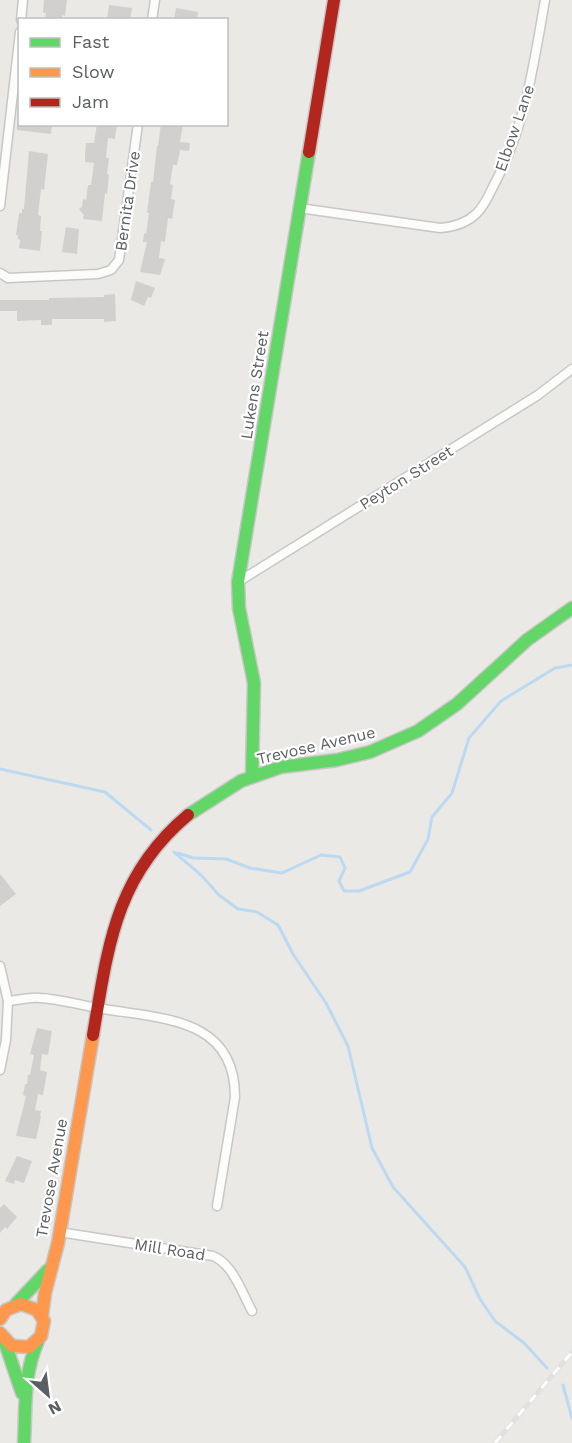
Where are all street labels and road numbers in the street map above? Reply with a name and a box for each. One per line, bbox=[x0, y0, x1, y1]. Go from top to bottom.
street label: Elbow Lane bbox=[491, 82, 538, 174]
street label: Bernita Drive bbox=[111, 150, 144, 252]
street label: Lukens Street bbox=[237, 329, 272, 441]
street label: Peyton Street bbox=[356, 441, 457, 514]
street label: Trevose Avenue bbox=[255, 723, 377, 768]
street label: Trevose Avenue bbox=[32, 1117, 71, 1239]
street label: Mill Road bbox=[133, 1235, 207, 1264]

